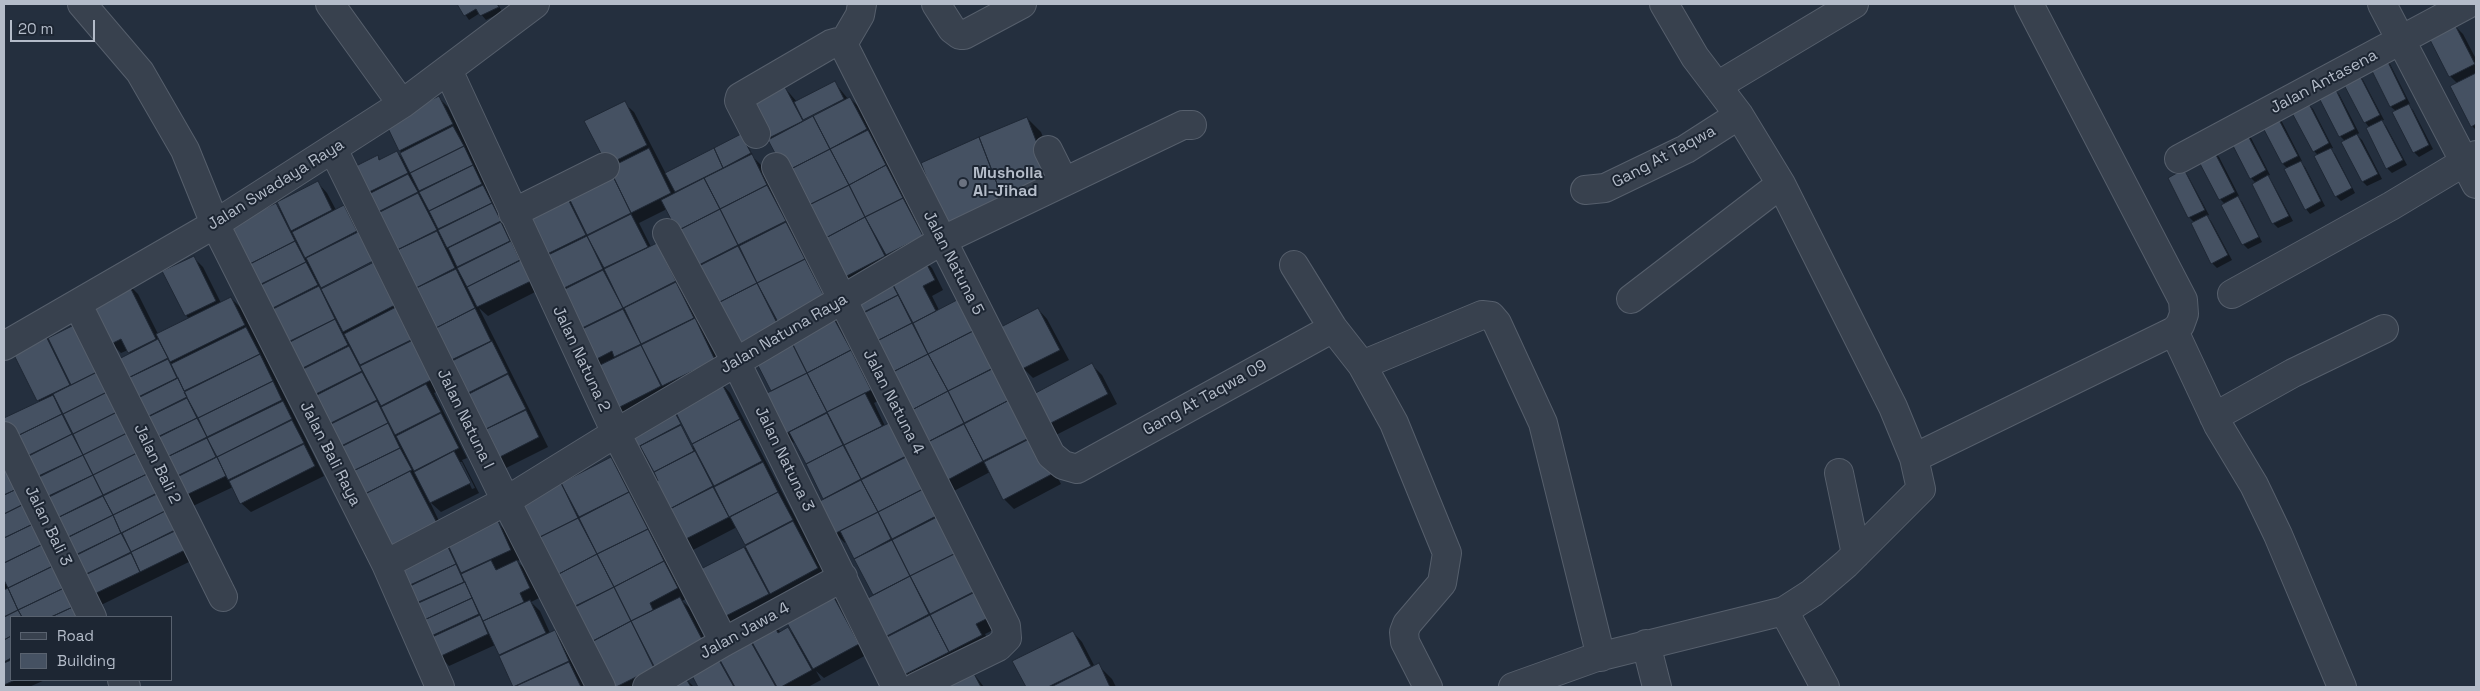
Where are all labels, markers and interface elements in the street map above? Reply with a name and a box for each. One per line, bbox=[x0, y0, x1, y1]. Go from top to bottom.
scale bar bbox=[12, 10, 98, 42]
text: 20 m bbox=[18, 19, 53, 38]
street label: Jalan Antasena bbox=[2267, 46, 2381, 118]
street label: Gang At Taqwa bbox=[1609, 122, 1719, 192]
street label: Jalan Swadaya Raya bbox=[204, 135, 348, 235]
place label: Musholla Al-Jihad bbox=[973, 164, 1043, 202]
marker: Musholla Al-Jihad bbox=[957, 177, 969, 189]
street label: Jalan Natuna 5 bbox=[918, 208, 988, 318]
street label: Jalan Natuna Raya bbox=[717, 290, 851, 378]
street label: Jalan Natuna 2 bbox=[548, 303, 614, 415]
street label: Jalan Natuna 4 bbox=[858, 346, 928, 458]
street label: Gang At Taqwa 09 bbox=[1140, 356, 1270, 440]
street label: Jalan Natuna I bbox=[433, 366, 497, 472]
street label: Jalan Bali Raya bbox=[295, 398, 365, 510]
street label: Jalan Natuna 3 bbox=[750, 403, 818, 515]
street label: Jalan Bali 2 bbox=[129, 421, 185, 507]
street label: Jalan Bali 3 bbox=[20, 483, 76, 569]
street label: Jalan Jawa 4 bbox=[697, 598, 793, 664]
legend bbox=[10, 616, 172, 681]
text: Road bbox=[57, 626, 94, 645]
text: Building bbox=[57, 651, 116, 670]

